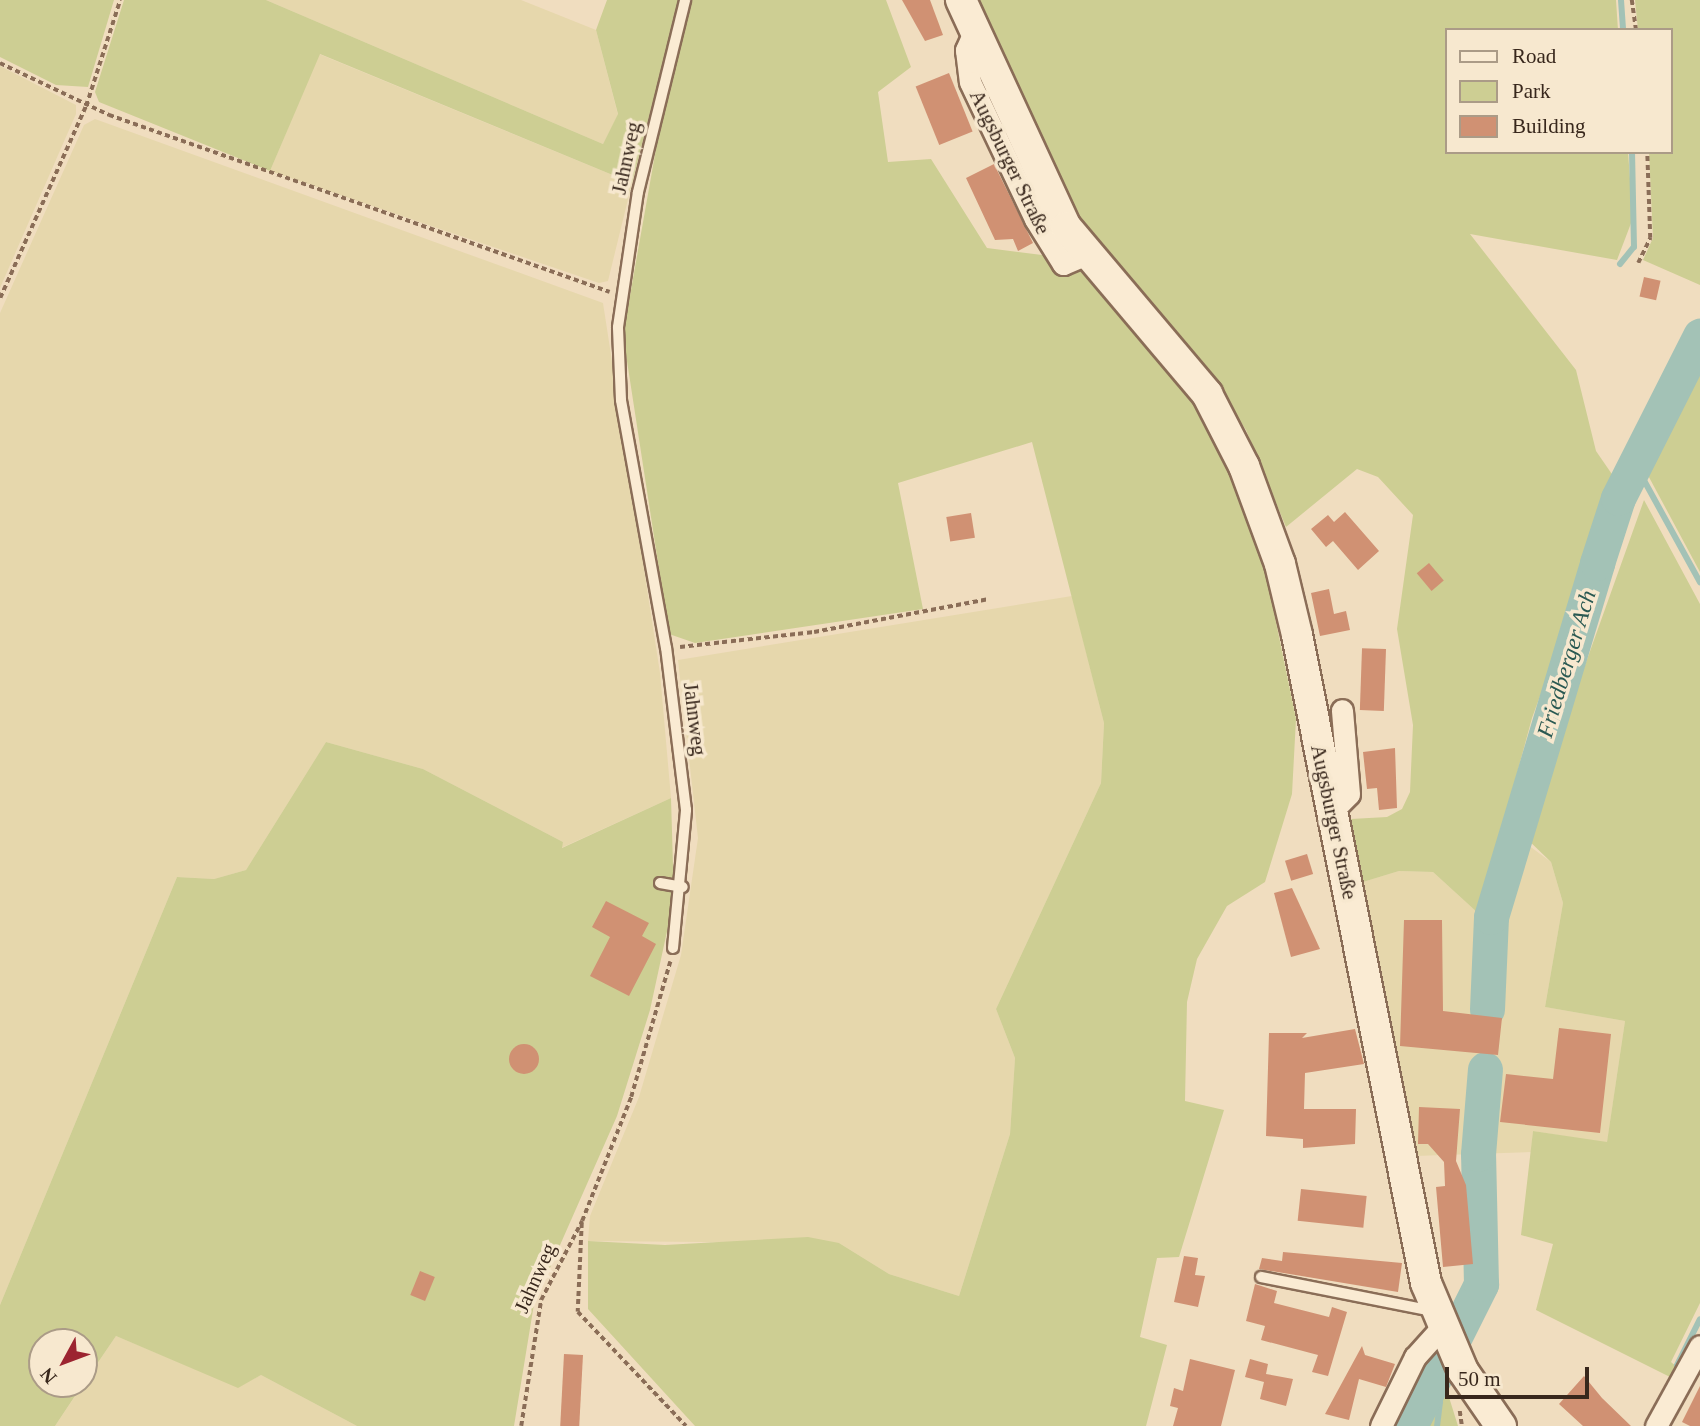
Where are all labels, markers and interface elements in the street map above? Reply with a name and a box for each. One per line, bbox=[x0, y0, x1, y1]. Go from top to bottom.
legend bbox=[1444, 28, 1672, 154]
text: Road bbox=[1512, 44, 1556, 68]
text: Park bbox=[1512, 79, 1551, 103]
street label: Augsburger Straße bbox=[964, 86, 1056, 238]
text: Building bbox=[1512, 114, 1586, 138]
street label: Jahnweg bbox=[606, 119, 646, 197]
water label: Friedberger Ach bbox=[1531, 587, 1603, 741]
street label: Jahnweg bbox=[678, 681, 712, 757]
street label: Augsburger Straße bbox=[1305, 742, 1363, 902]
street label: Jahnweg bbox=[509, 1239, 561, 1317]
north arrow bbox=[28, 1328, 98, 1398]
scale bar bbox=[1448, 1352, 1592, 1396]
text: N bbox=[36, 1364, 61, 1388]
text: 50 m bbox=[1458, 1367, 1501, 1391]

